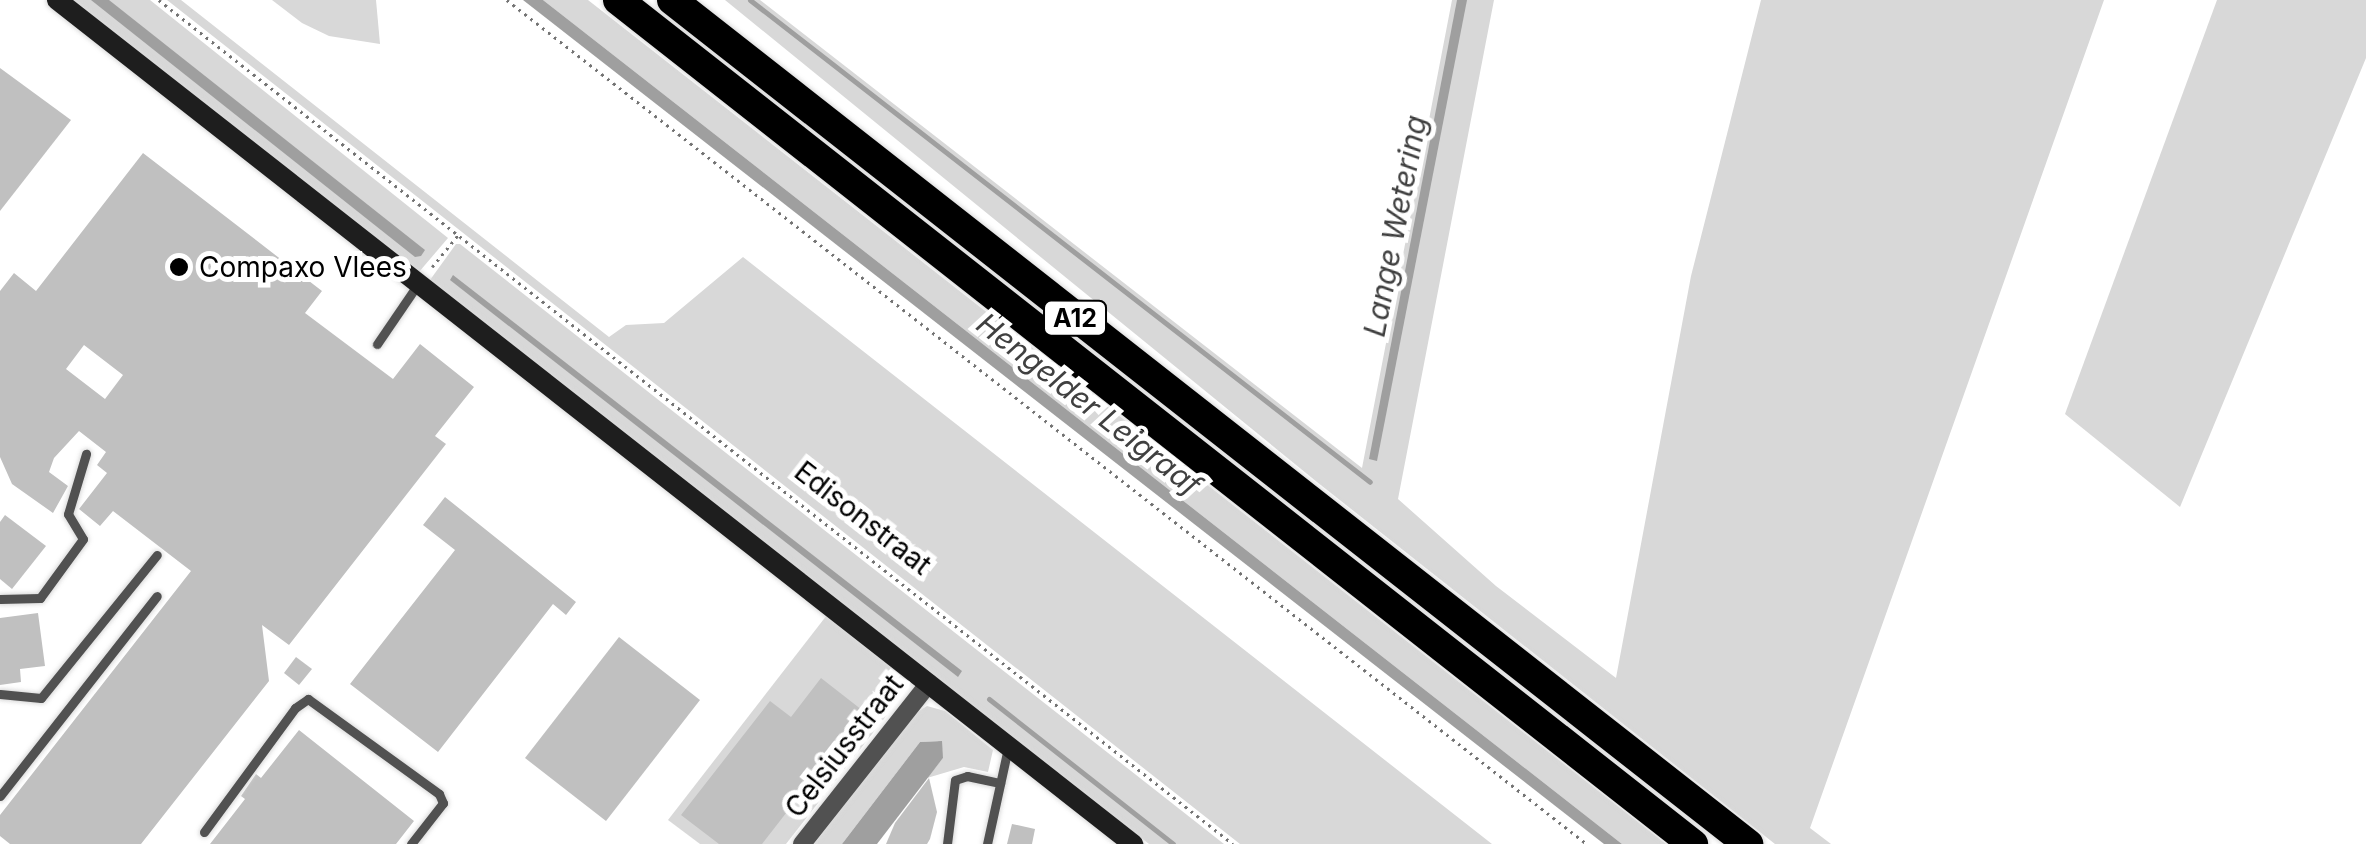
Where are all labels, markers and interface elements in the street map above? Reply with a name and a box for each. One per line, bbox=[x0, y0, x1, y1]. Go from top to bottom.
water label: Lange Wetering bbox=[1356, 112, 1434, 340]
place label: Compaxo Vlees bbox=[199, 250, 407, 284]
marker: Compaxo Vlees bbox=[168, 256, 190, 278]
road number: A12 bbox=[1042, 298, 1108, 338]
water label: Hengelder Leigraaf bbox=[970, 305, 1208, 503]
street label: Edisonstraat bbox=[788, 454, 938, 582]
street label: Celsiusstraat bbox=[778, 668, 910, 824]

